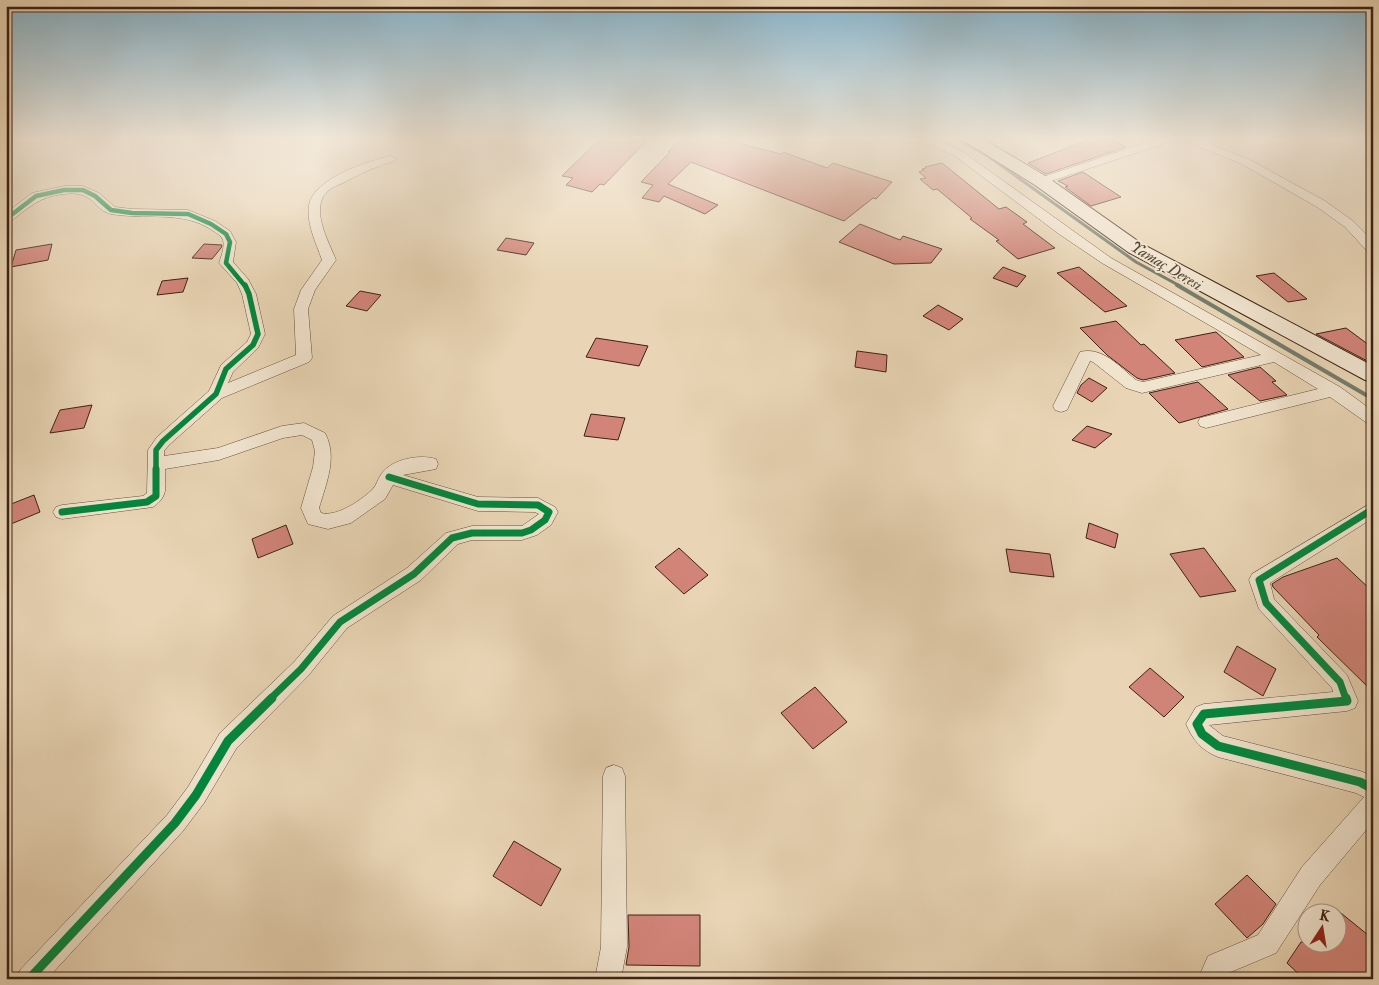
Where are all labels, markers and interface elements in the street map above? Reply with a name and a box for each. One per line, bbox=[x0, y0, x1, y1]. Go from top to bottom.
water label: Yamaç Deresi bbox=[1127, 237, 1207, 295]
north arrow bbox=[1296, 902, 1346, 952]
text: K bbox=[1318, 906, 1332, 925]

